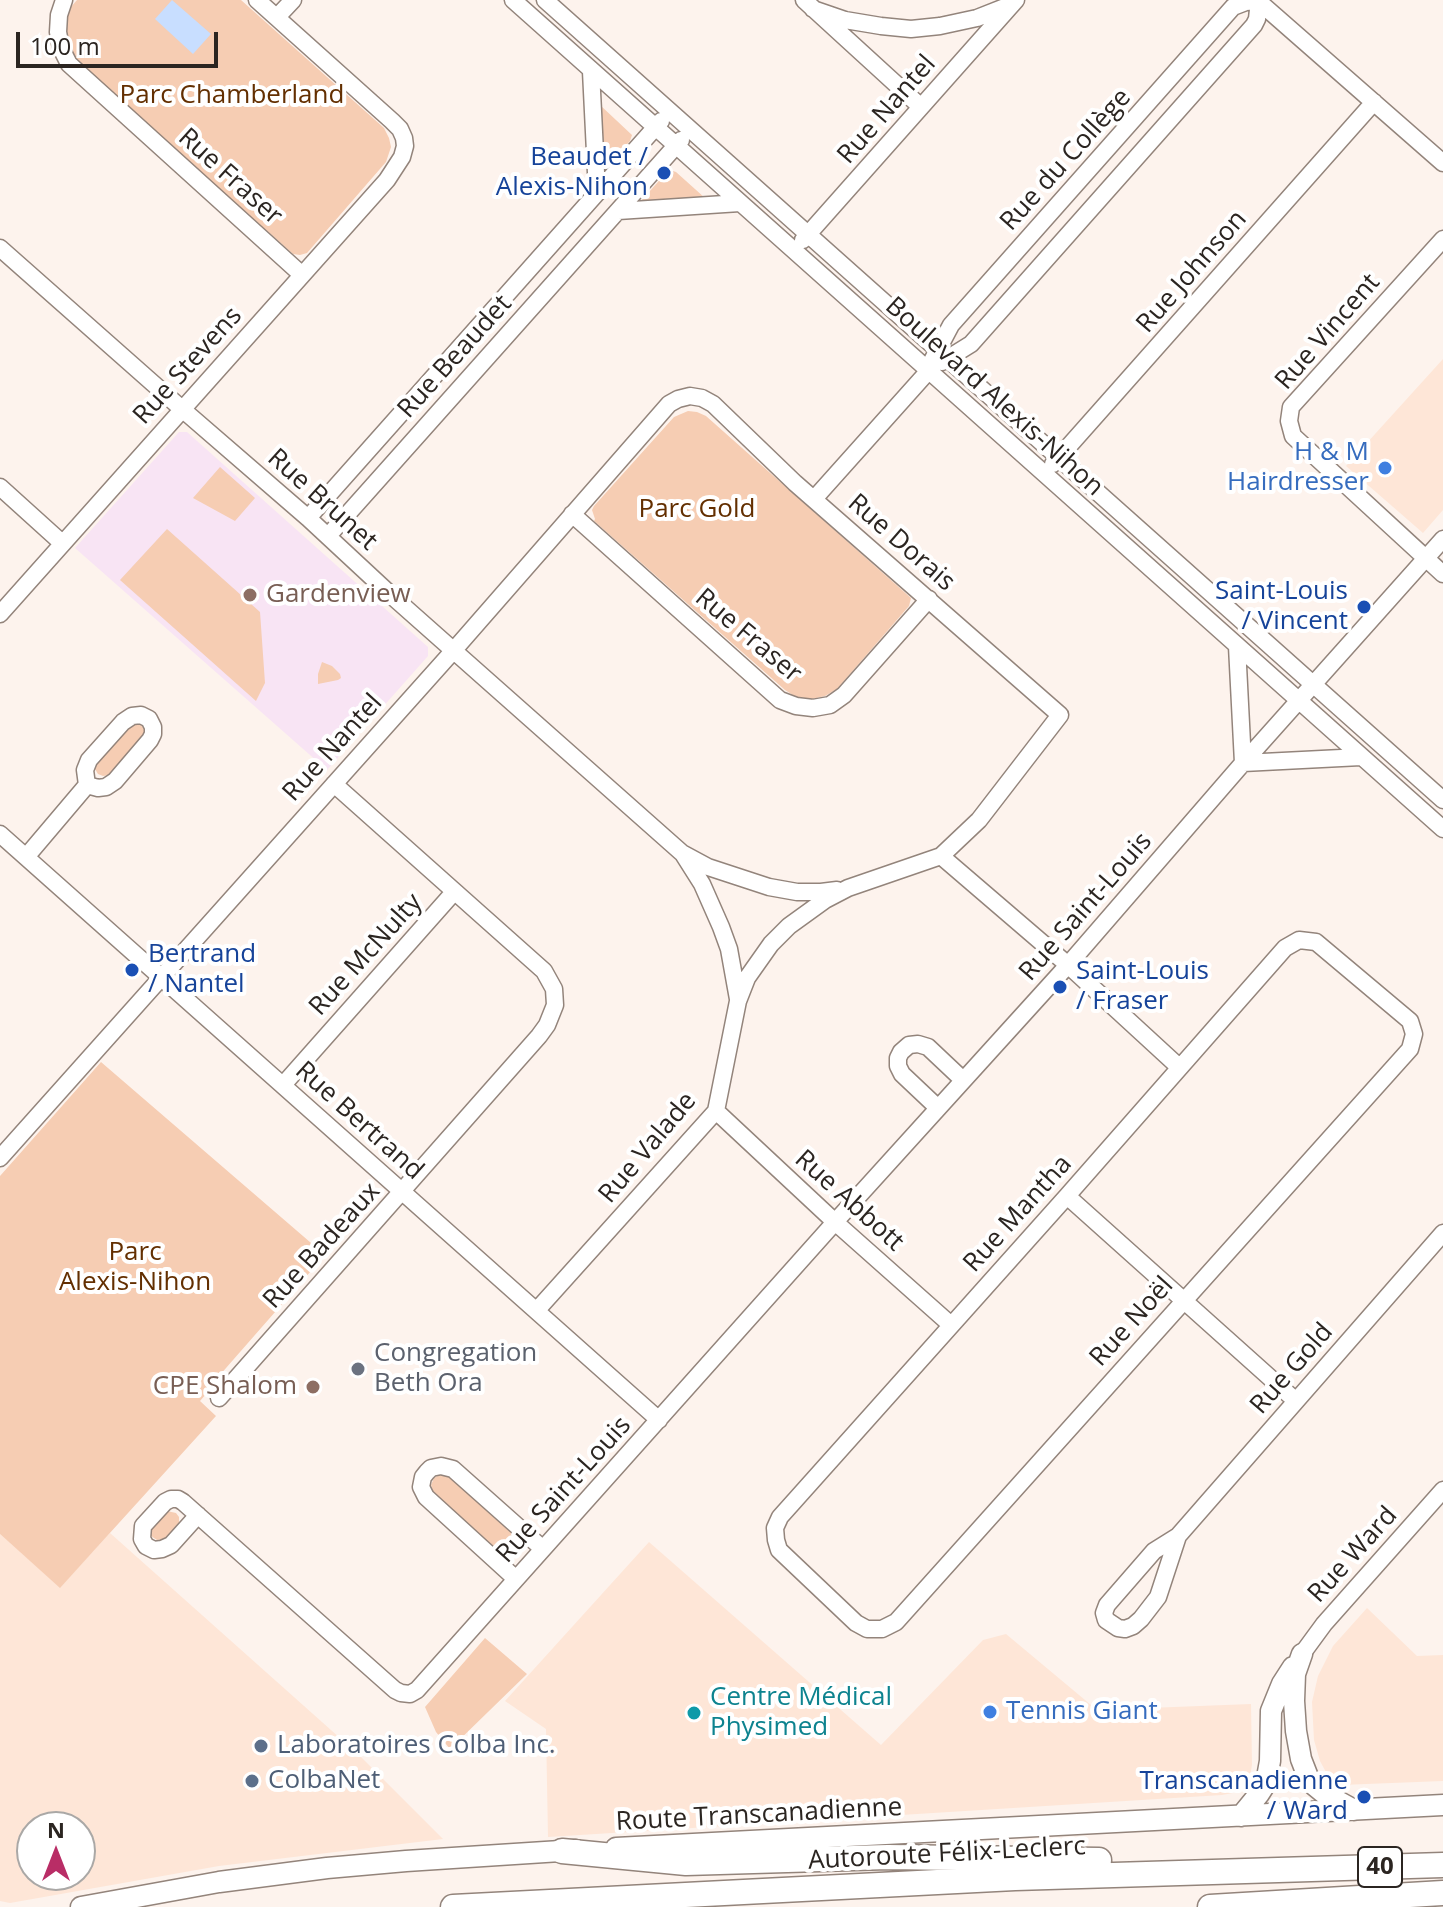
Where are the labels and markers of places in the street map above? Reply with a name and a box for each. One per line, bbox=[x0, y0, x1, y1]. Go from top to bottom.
place label: Beaudet / Alexis-Nihon bbox=[496, 142, 648, 204]
marker: Beaudet / Alexis-Nihon bbox=[655, 164, 673, 182]
place label: H & M Hairdresser bbox=[1227, 437, 1369, 498]
marker: H & M Hairdresser bbox=[1376, 459, 1394, 477]
place label: Saint-Louis / Vincent bbox=[1215, 576, 1348, 638]
place label: Gardenview bbox=[266, 579, 411, 611]
marker: Gardenview bbox=[241, 586, 259, 604]
marker: Saint-Louis / Vincent bbox=[1355, 598, 1373, 616]
place label: Bertrand / Nantel bbox=[148, 939, 256, 1000]
place label: Saint-Louis / Fraser bbox=[1076, 956, 1209, 1018]
marker: Bertrand / Nantel bbox=[123, 961, 141, 979]
marker: Saint-Louis / Fraser bbox=[1051, 978, 1069, 996]
place label: Congregation Beth Ora bbox=[374, 1338, 537, 1400]
marker: Congregation Beth Ora bbox=[349, 1360, 367, 1378]
place label: CPE Shalom bbox=[153, 1371, 297, 1403]
marker: CPE Shalom bbox=[304, 1378, 322, 1396]
place label: Centre Médical Physimed bbox=[710, 1682, 892, 1744]
place label: Tennis Giant bbox=[1006, 1696, 1158, 1728]
marker: Tennis Giant bbox=[981, 1703, 999, 1721]
marker: Centre Médical Physimed bbox=[685, 1704, 703, 1722]
place label: Laboratoires Colba Inc. bbox=[277, 1730, 556, 1762]
marker: Laboratoires Colba Inc. bbox=[252, 1737, 270, 1755]
place label: ColbaNet bbox=[268, 1765, 380, 1797]
place label: Transcanadienne / Ward bbox=[1139, 1766, 1348, 1828]
marker: ColbaNet bbox=[243, 1772, 261, 1790]
marker: Transcanadienne / Ward bbox=[1355, 1788, 1373, 1806]

